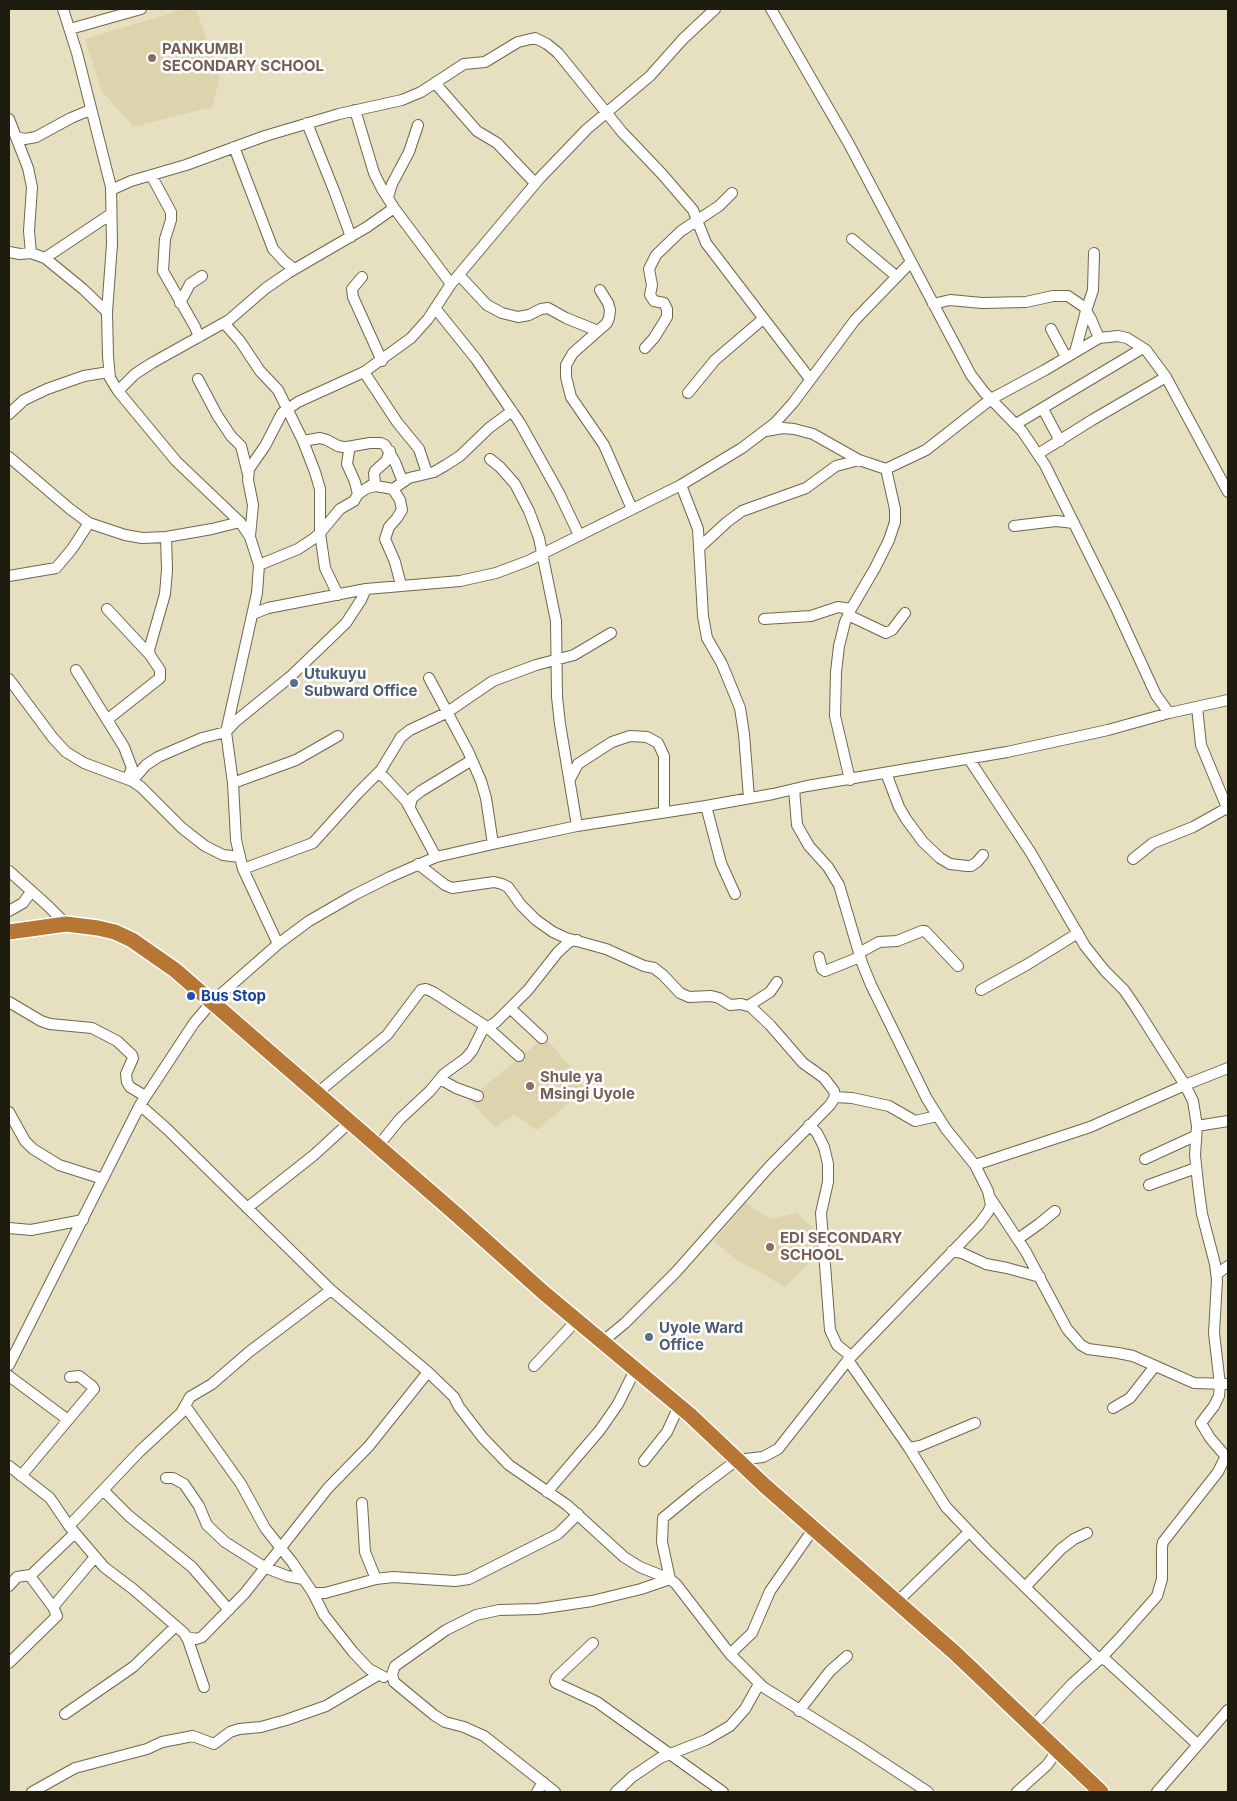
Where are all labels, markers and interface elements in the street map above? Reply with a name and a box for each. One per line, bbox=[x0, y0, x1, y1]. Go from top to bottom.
place label: PANKUMBI SECONDARY SCHOOL bbox=[162, 40, 324, 75]
marker: PANKUMBI SECONDARY SCHOOL bbox=[146, 52, 158, 64]
place label: Utukuyu Subward Office bbox=[304, 665, 417, 700]
marker: Utukuyu Subward Office bbox=[288, 677, 300, 689]
place label: Bus Stop bbox=[201, 987, 266, 1005]
marker: Bus Stop bbox=[185, 990, 197, 1002]
place label: Shule ya Msingi Uyole bbox=[540, 1068, 635, 1103]
marker: Shule ya Msingi Uyole bbox=[524, 1080, 536, 1092]
place label: EDI SECONDARY SCHOOL bbox=[780, 1229, 903, 1264]
marker: EDI SECONDARY SCHOOL bbox=[764, 1241, 776, 1253]
place label: Uyole Ward Office bbox=[659, 1319, 743, 1354]
marker: Uyole Ward Office bbox=[643, 1331, 655, 1343]

